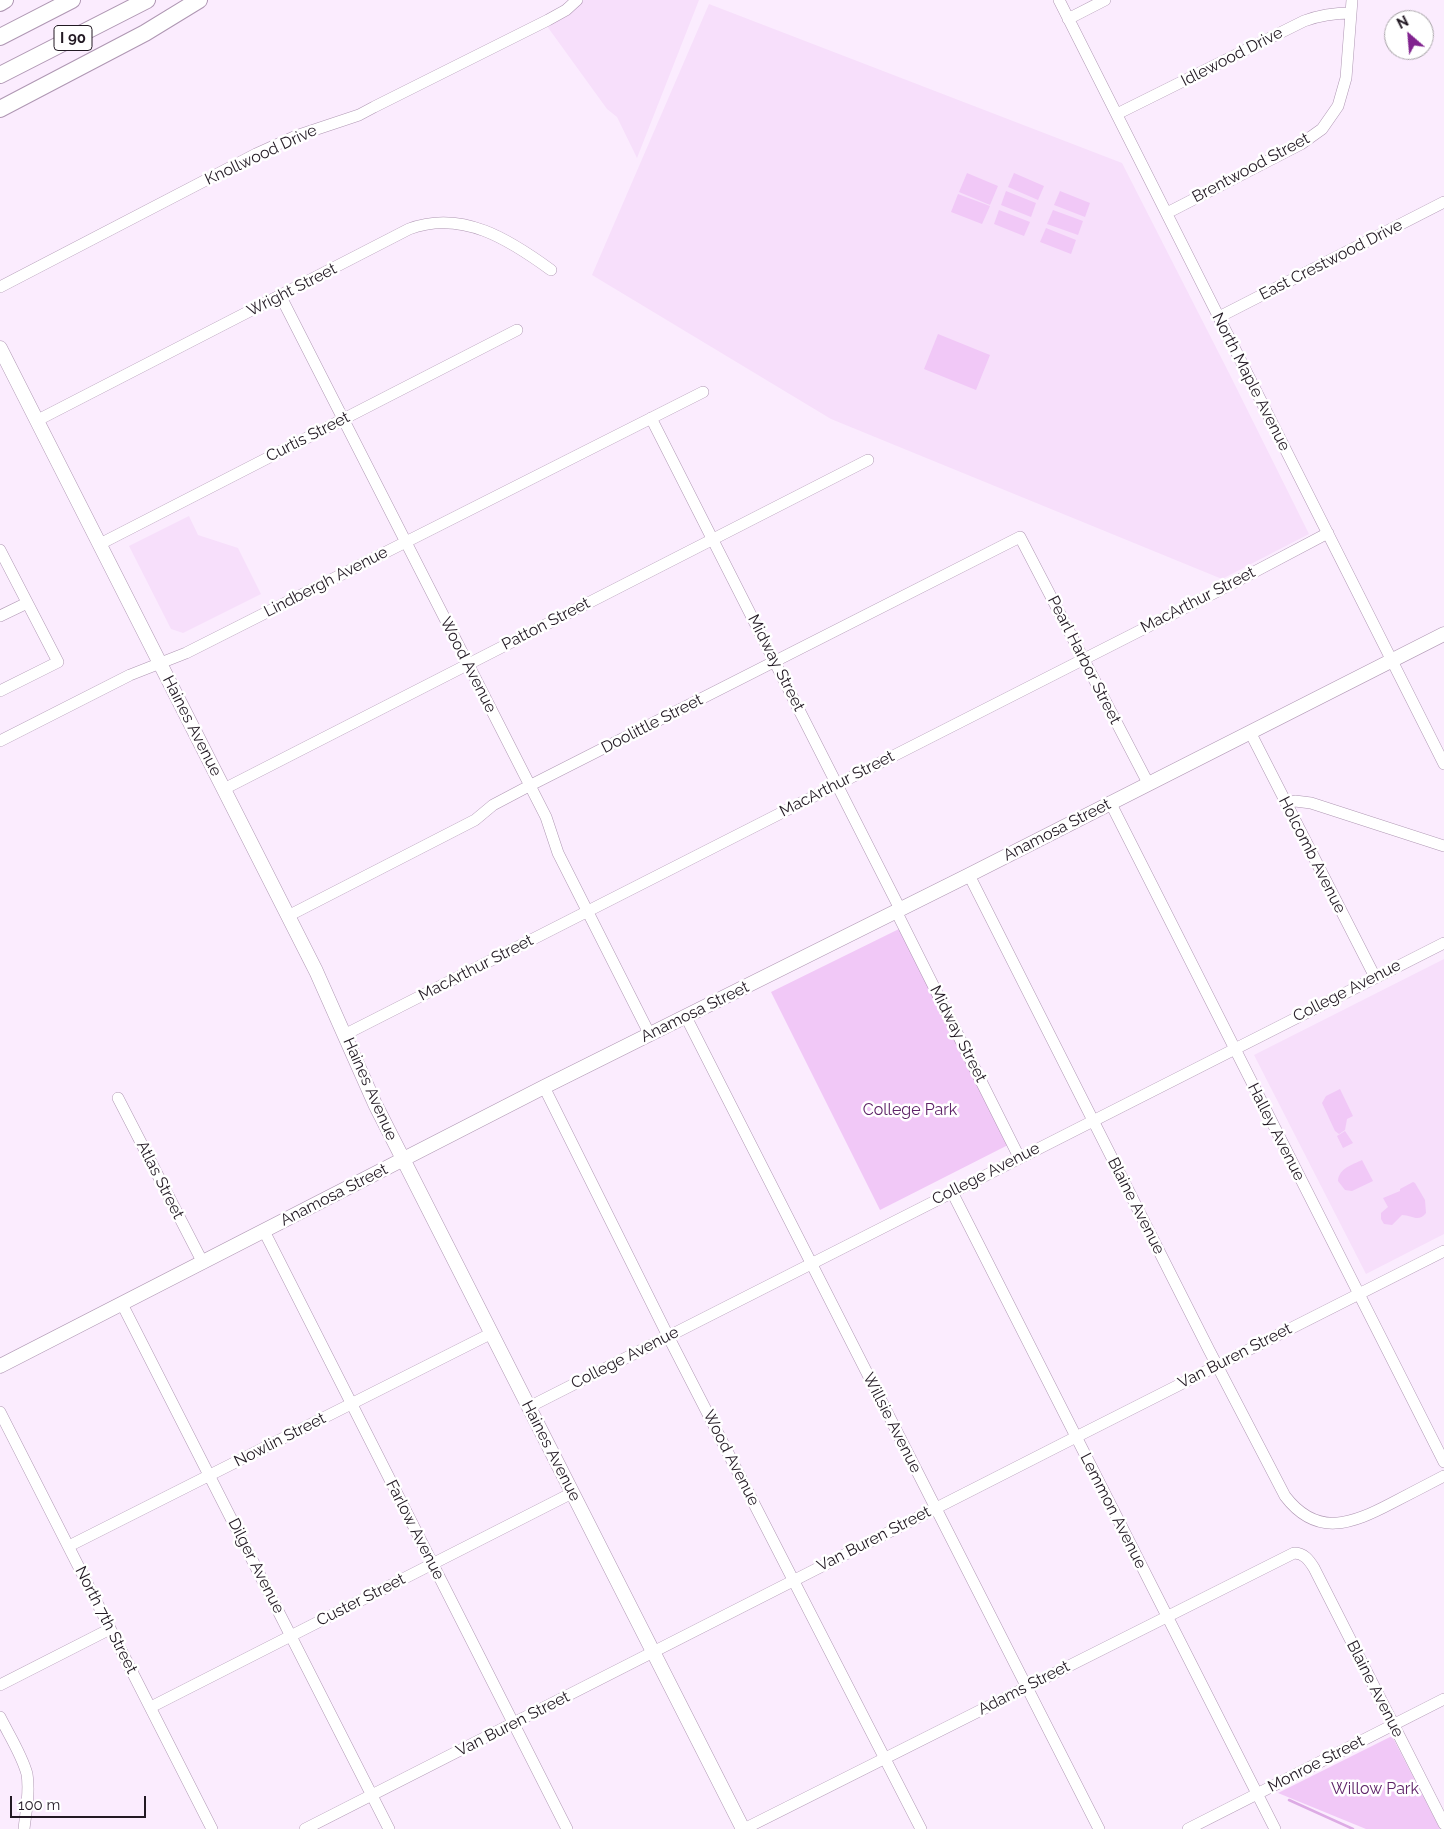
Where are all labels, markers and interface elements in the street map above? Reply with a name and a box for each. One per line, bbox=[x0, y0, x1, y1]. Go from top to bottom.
north arrow bbox=[1384, 10, 1434, 60]
text: N bbox=[1394, 13, 1411, 32]
street label: Idlewood Drive bbox=[1178, 23, 1286, 91]
road number: I 90 bbox=[54, 26, 92, 50]
street label: Knollwood Drive bbox=[202, 121, 320, 189]
street label: Brentwood Street bbox=[1189, 129, 1313, 207]
street label: East Crestwood Drive bbox=[1256, 215, 1406, 305]
street label: Wright Street bbox=[244, 259, 340, 321]
street label: North Maple Avenue bbox=[1208, 310, 1294, 454]
street label: Curtis Street bbox=[263, 408, 353, 466]
street label: Lindbergh Avenue bbox=[261, 543, 391, 621]
street label: MacArthur Street bbox=[1137, 563, 1259, 637]
street label: Pearl Harbor Street bbox=[1043, 593, 1125, 727]
street label: Patton Street bbox=[499, 594, 593, 654]
street label: Midway Street bbox=[743, 611, 809, 715]
street label: Wood Avenue bbox=[436, 614, 500, 716]
street label: Haines Avenue bbox=[158, 672, 226, 780]
street label: Doolittle Street bbox=[598, 690, 706, 758]
street label: MacArthur Street bbox=[776, 747, 898, 821]
street label: Holcomb Avenue bbox=[1274, 793, 1350, 917]
street label: Anamosa Street bbox=[1000, 795, 1114, 865]
street label: MacArthur Street bbox=[415, 931, 537, 1005]
street label: College Avenue bbox=[1290, 956, 1404, 1026]
street label: Anamosa Street bbox=[638, 978, 752, 1046]
street label: Midway Street bbox=[925, 982, 991, 1086]
street label: Haines Avenue bbox=[339, 1035, 401, 1143]
street label: Halley Avenue bbox=[1243, 1080, 1309, 1184]
park label: College Park bbox=[863, 1100, 957, 1120]
street label: Atlas Street bbox=[132, 1138, 188, 1222]
street label: College Avenue bbox=[929, 1139, 1043, 1209]
street label: Blaine Avenue bbox=[1103, 1154, 1169, 1258]
street label: Anamosa Street bbox=[277, 1160, 391, 1230]
street label: Van Buren Street bbox=[1175, 1319, 1295, 1393]
street label: College Avenue bbox=[568, 1323, 682, 1393]
street label: Willsie Avenue bbox=[859, 1370, 925, 1476]
street label: Haines Avenue bbox=[517, 1397, 585, 1505]
street label: Wood Avenue bbox=[699, 1407, 763, 1509]
street label: Nowlin Street bbox=[231, 1409, 329, 1471]
street label: Lemmon Avenue bbox=[1076, 1450, 1150, 1572]
street label: Farlow Avenue bbox=[382, 1477, 448, 1583]
street label: Van Buren Street bbox=[814, 1502, 934, 1576]
street label: Dilger Avenue bbox=[224, 1515, 288, 1617]
street label: North 7th Street bbox=[71, 1563, 141, 1677]
street label: Custer Street bbox=[313, 1569, 409, 1631]
street label: Blaine Avenue bbox=[1342, 1637, 1408, 1741]
street label: Adams Street bbox=[975, 1657, 1073, 1719]
street label: Van Buren Street bbox=[453, 1687, 573, 1761]
street label: Monroe Street bbox=[1265, 1732, 1367, 1796]
park label: Willow Park bbox=[1331, 1779, 1419, 1799]
scale bar bbox=[12, 1786, 149, 1818]
text: 100 m bbox=[18, 1796, 60, 1814]

